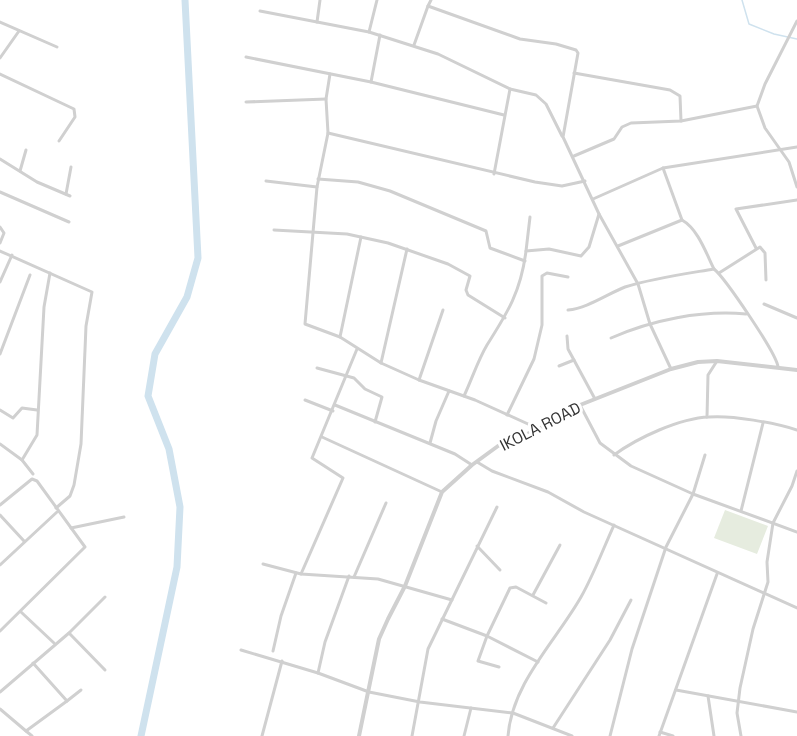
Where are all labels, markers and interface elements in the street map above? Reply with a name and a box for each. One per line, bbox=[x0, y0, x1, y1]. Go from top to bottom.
street label: IKOLA ROAD bbox=[496, 397, 584, 456]

